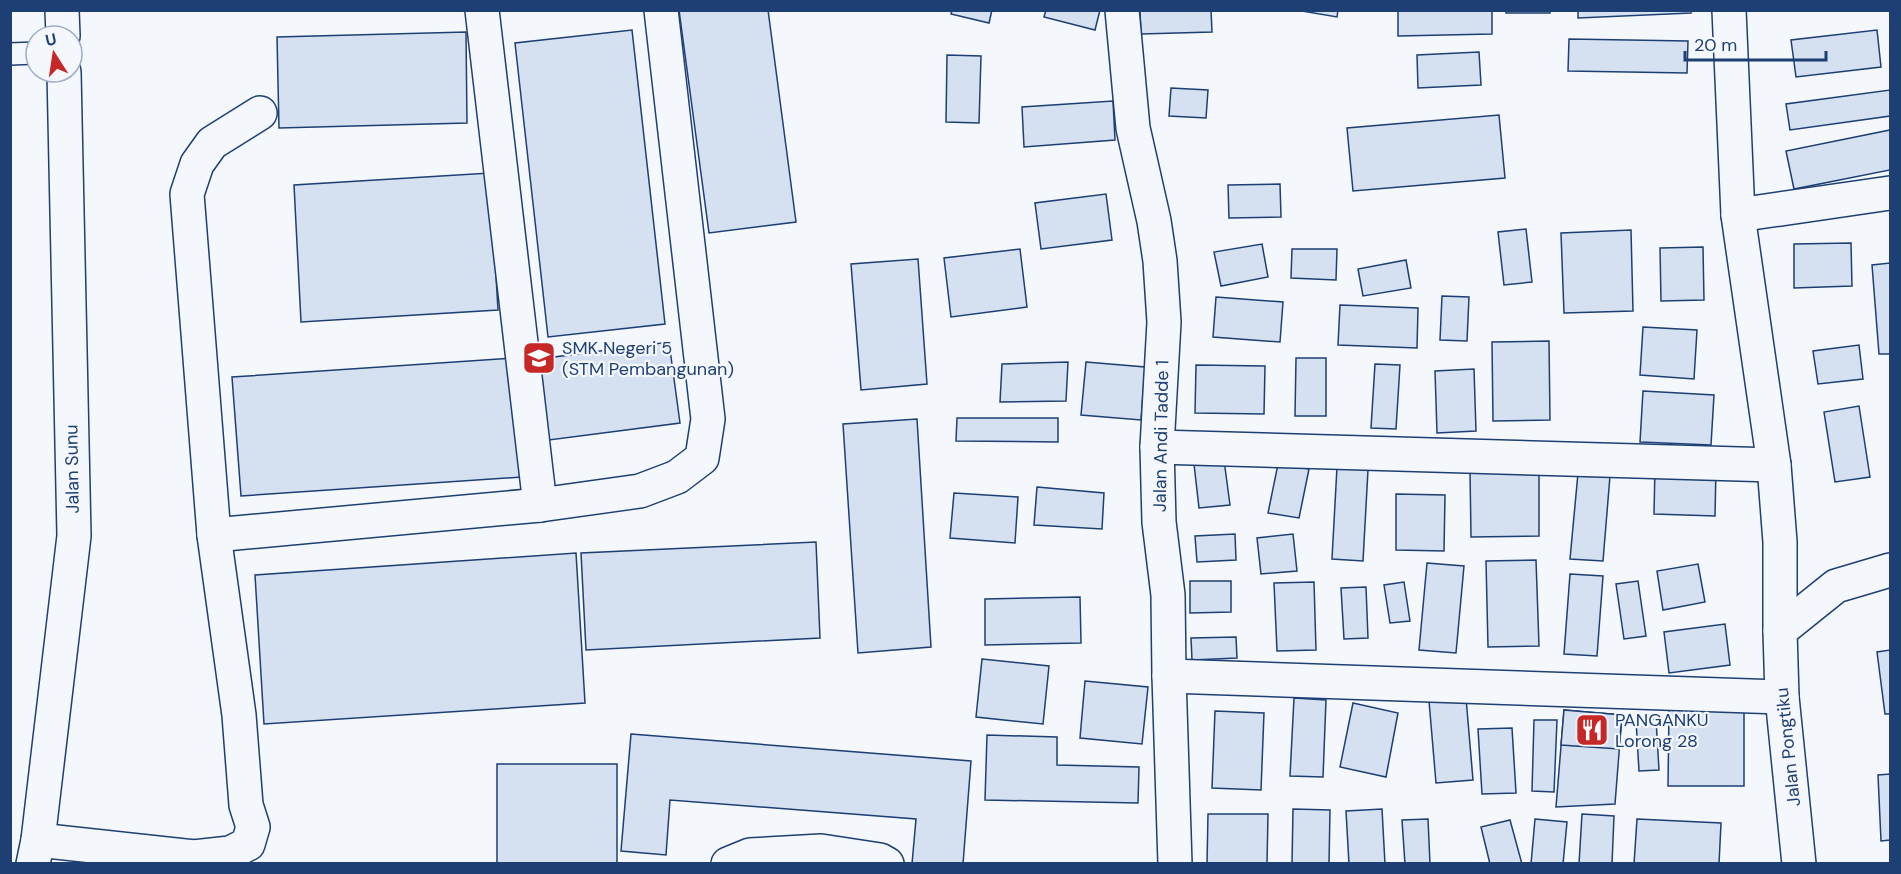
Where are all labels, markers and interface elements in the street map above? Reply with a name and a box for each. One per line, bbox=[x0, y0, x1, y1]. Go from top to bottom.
north arrow bbox=[24, 24, 84, 84]
scale bar bbox=[1685, 24, 1826, 62]
text: U bbox=[43, 28, 59, 51]
text: 20 m bbox=[1694, 33, 1737, 57]
place label: SMK Negeri 5 (STM Pembangunan) bbox=[562, 336, 734, 381]
school or university icon: SMK Negeri 5 (STM Pembangunan) bbox=[521, 340, 557, 376]
street label: Jalan Andi Tadde 1 bbox=[1148, 360, 1174, 512]
street label: Jalan Sunu bbox=[59, 424, 85, 514]
street label: Jalan Pongtiku bbox=[1770, 686, 1806, 808]
place label: PANGANKU Lorong 28 bbox=[1615, 708, 1709, 753]
restaurant icon: PANGANKU Lorong 28 bbox=[1574, 712, 1610, 748]

